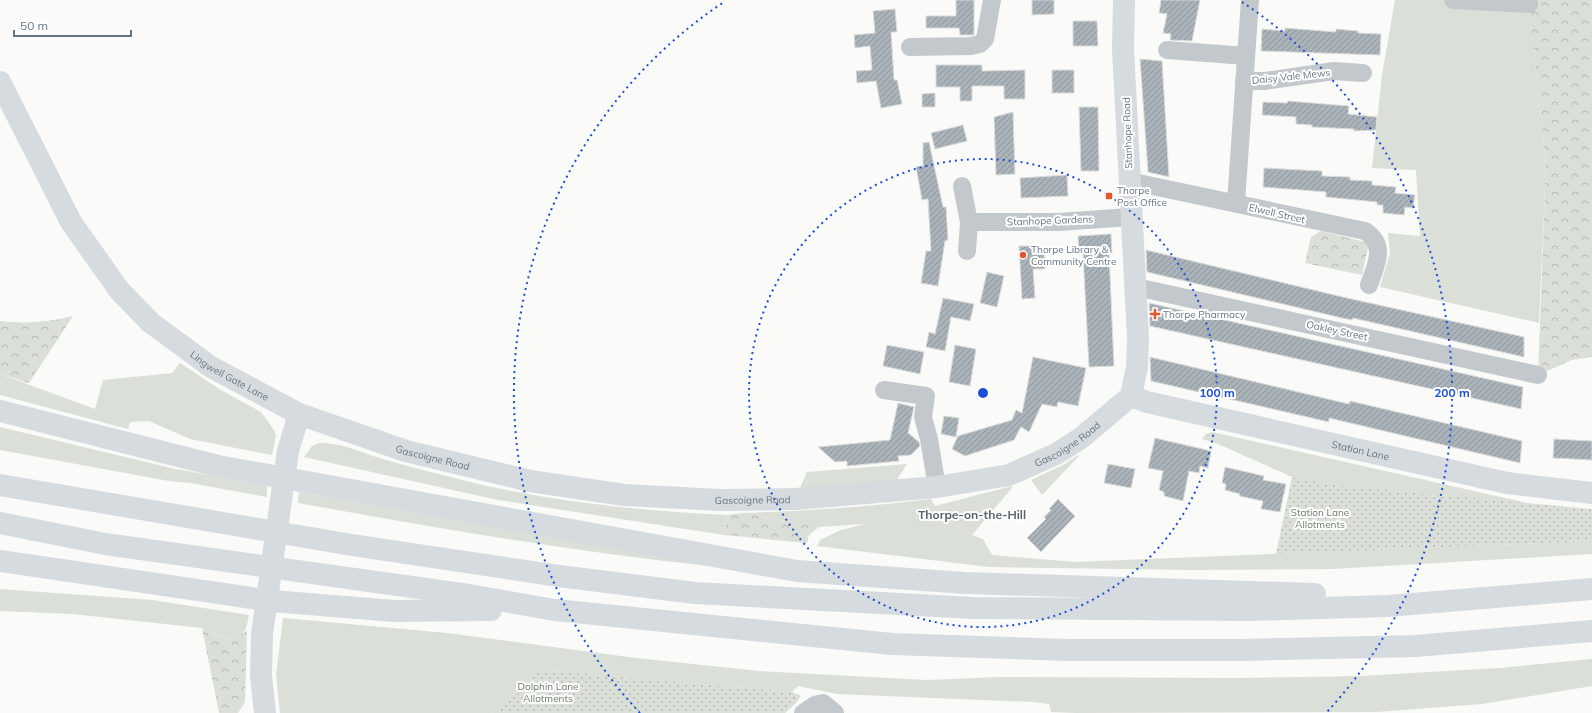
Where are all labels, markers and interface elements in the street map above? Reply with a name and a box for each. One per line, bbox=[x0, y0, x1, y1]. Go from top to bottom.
scale bar bbox=[14, 12, 131, 38]
text: 50 m bbox=[20, 18, 48, 33]
street label: Daisy Vale Mews bbox=[1251, 66, 1331, 87]
street label: Stanhope Road bbox=[1120, 97, 1135, 169]
place label: Thorpe Post Office bbox=[1117, 184, 1167, 209]
marker: Thorpe Post Office bbox=[1104, 191, 1114, 201]
street label: Elwell Street bbox=[1247, 201, 1307, 226]
street label: Stanhope Gardens bbox=[1007, 212, 1093, 229]
place label: Thorpe Library & Community Centre bbox=[1031, 243, 1117, 268]
marker: Thorpe Library & Community Centre bbox=[1018, 250, 1028, 260]
place label: Thorpe Pharmacy bbox=[1163, 308, 1246, 321]
marker: Thorpe Pharmacy bbox=[1150, 309, 1160, 319]
street label: Oakley Street bbox=[1305, 318, 1369, 343]
street label: Lingwell Gate Lane bbox=[187, 348, 271, 404]
text: 100 m bbox=[1199, 385, 1235, 400]
text: 200 m bbox=[1434, 385, 1470, 400]
centre of rings bbox=[976, 386, 990, 400]
street label: Gascoigne Road bbox=[1032, 419, 1103, 470]
street label: Station Lane bbox=[1330, 438, 1390, 463]
street label: Gascoigne Road bbox=[394, 442, 471, 473]
street label: Gascoigne Road bbox=[714, 493, 791, 507]
park label: Station Lane Allotments bbox=[1291, 506, 1349, 531]
district label: Thorpe-on-the-Hill bbox=[918, 507, 1026, 522]
park label: Dolphin Lane Allotments bbox=[517, 680, 579, 705]

